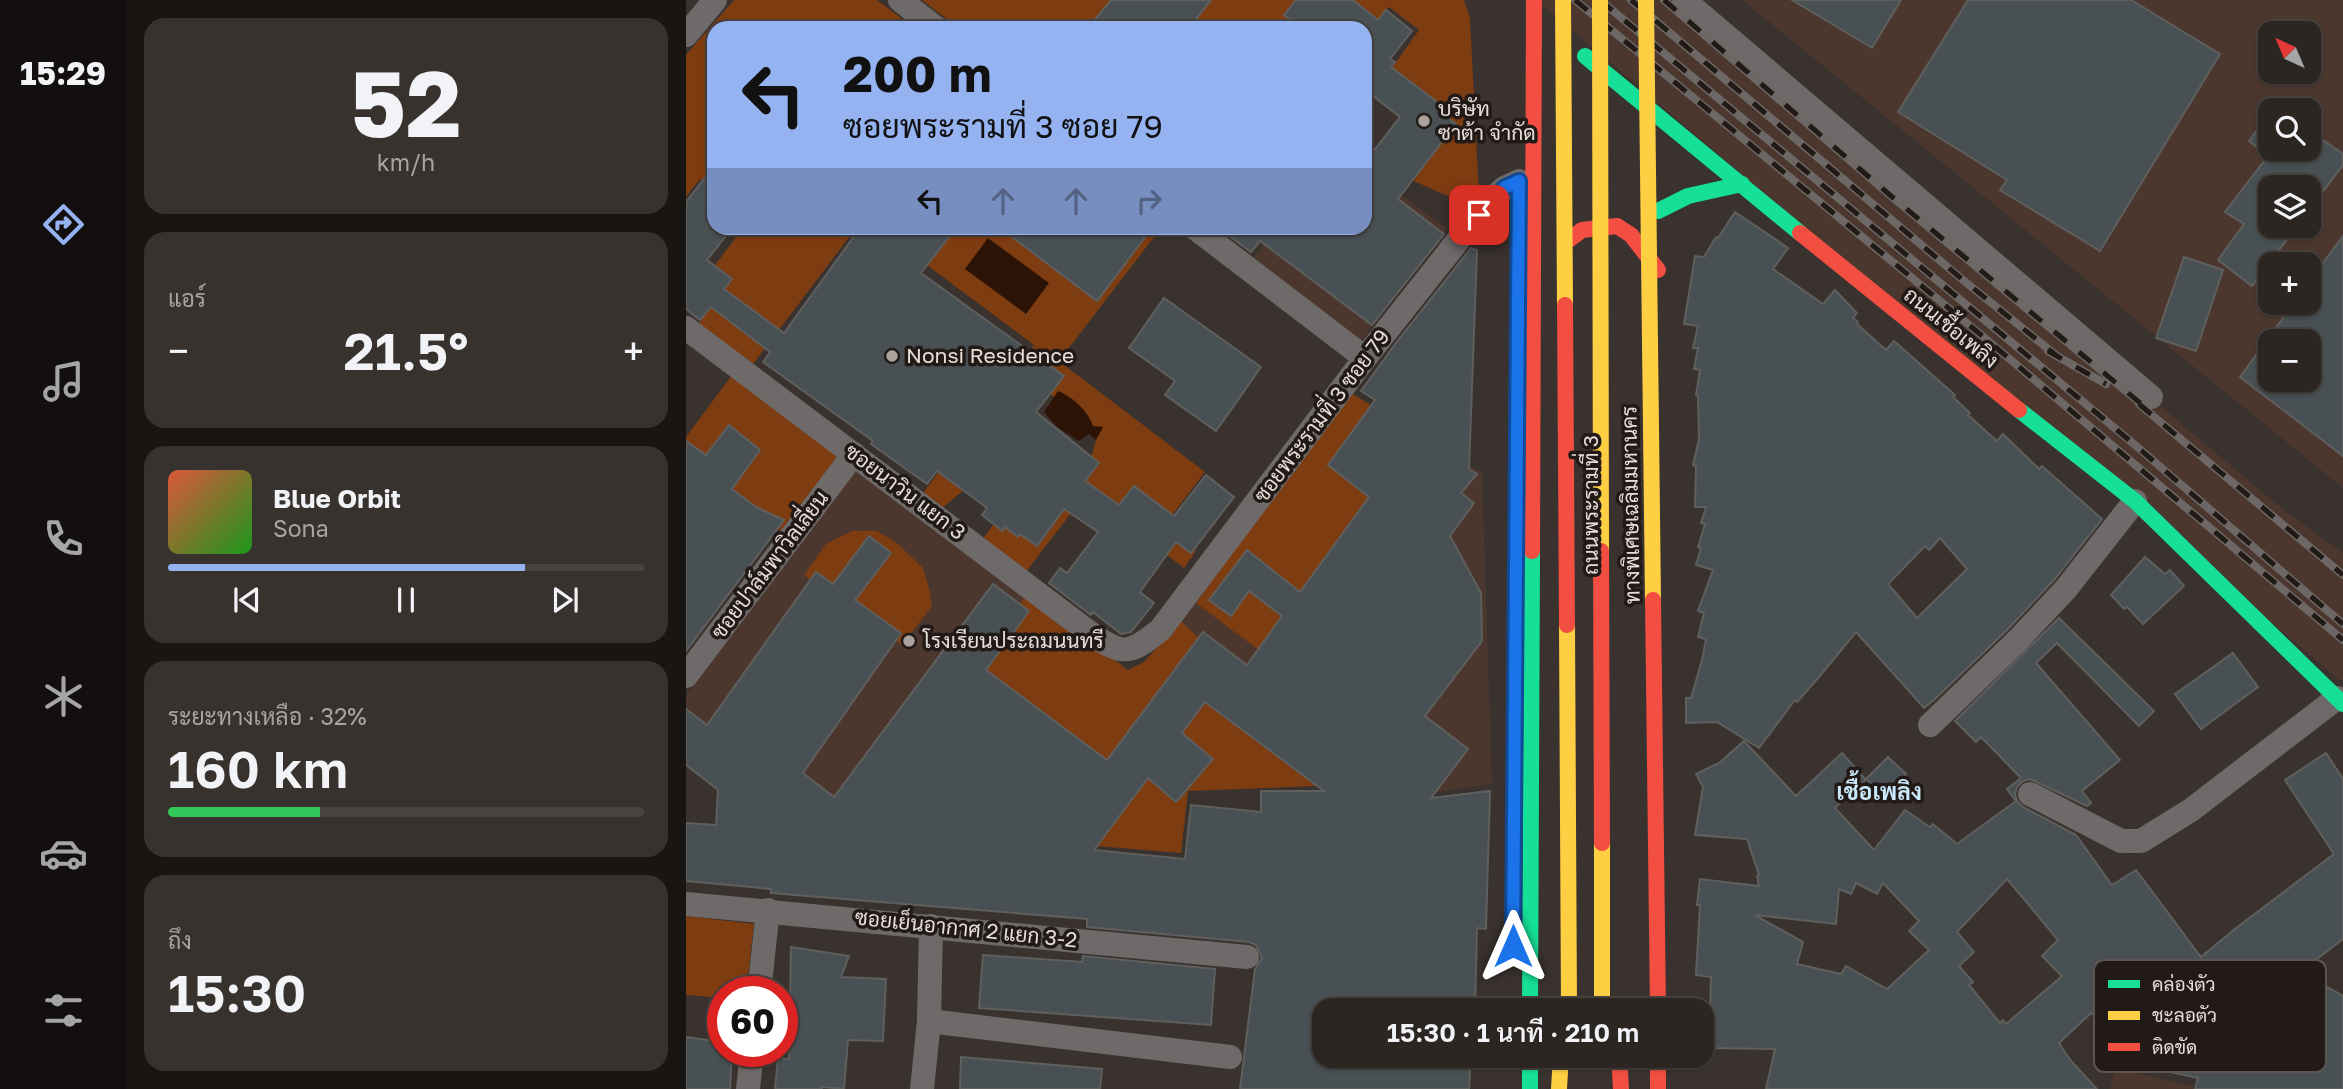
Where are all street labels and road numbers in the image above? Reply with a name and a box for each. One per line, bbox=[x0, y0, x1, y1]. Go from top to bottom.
street label: ถนนเชื้อเพลิง bbox=[1899, 277, 2008, 373]
street label: ซอยพระรามที่ 3 ซอย 79 bbox=[1243, 320, 1395, 507]
street label: ทางพิเศษเฉลิมมหานคร bbox=[1615, 406, 1645, 604]
street label: ถนนพระรามที่ 3 bbox=[1571, 435, 1603, 575]
street label: ซอยนาวิน แยก 3 bbox=[840, 437, 971, 545]
street label: ซอยปาล์มพาวิลเลี่ยน bbox=[700, 482, 833, 644]
street label: ซอยเย็นอากาศ 2 แยก 3-2 bbox=[854, 902, 1079, 953]

